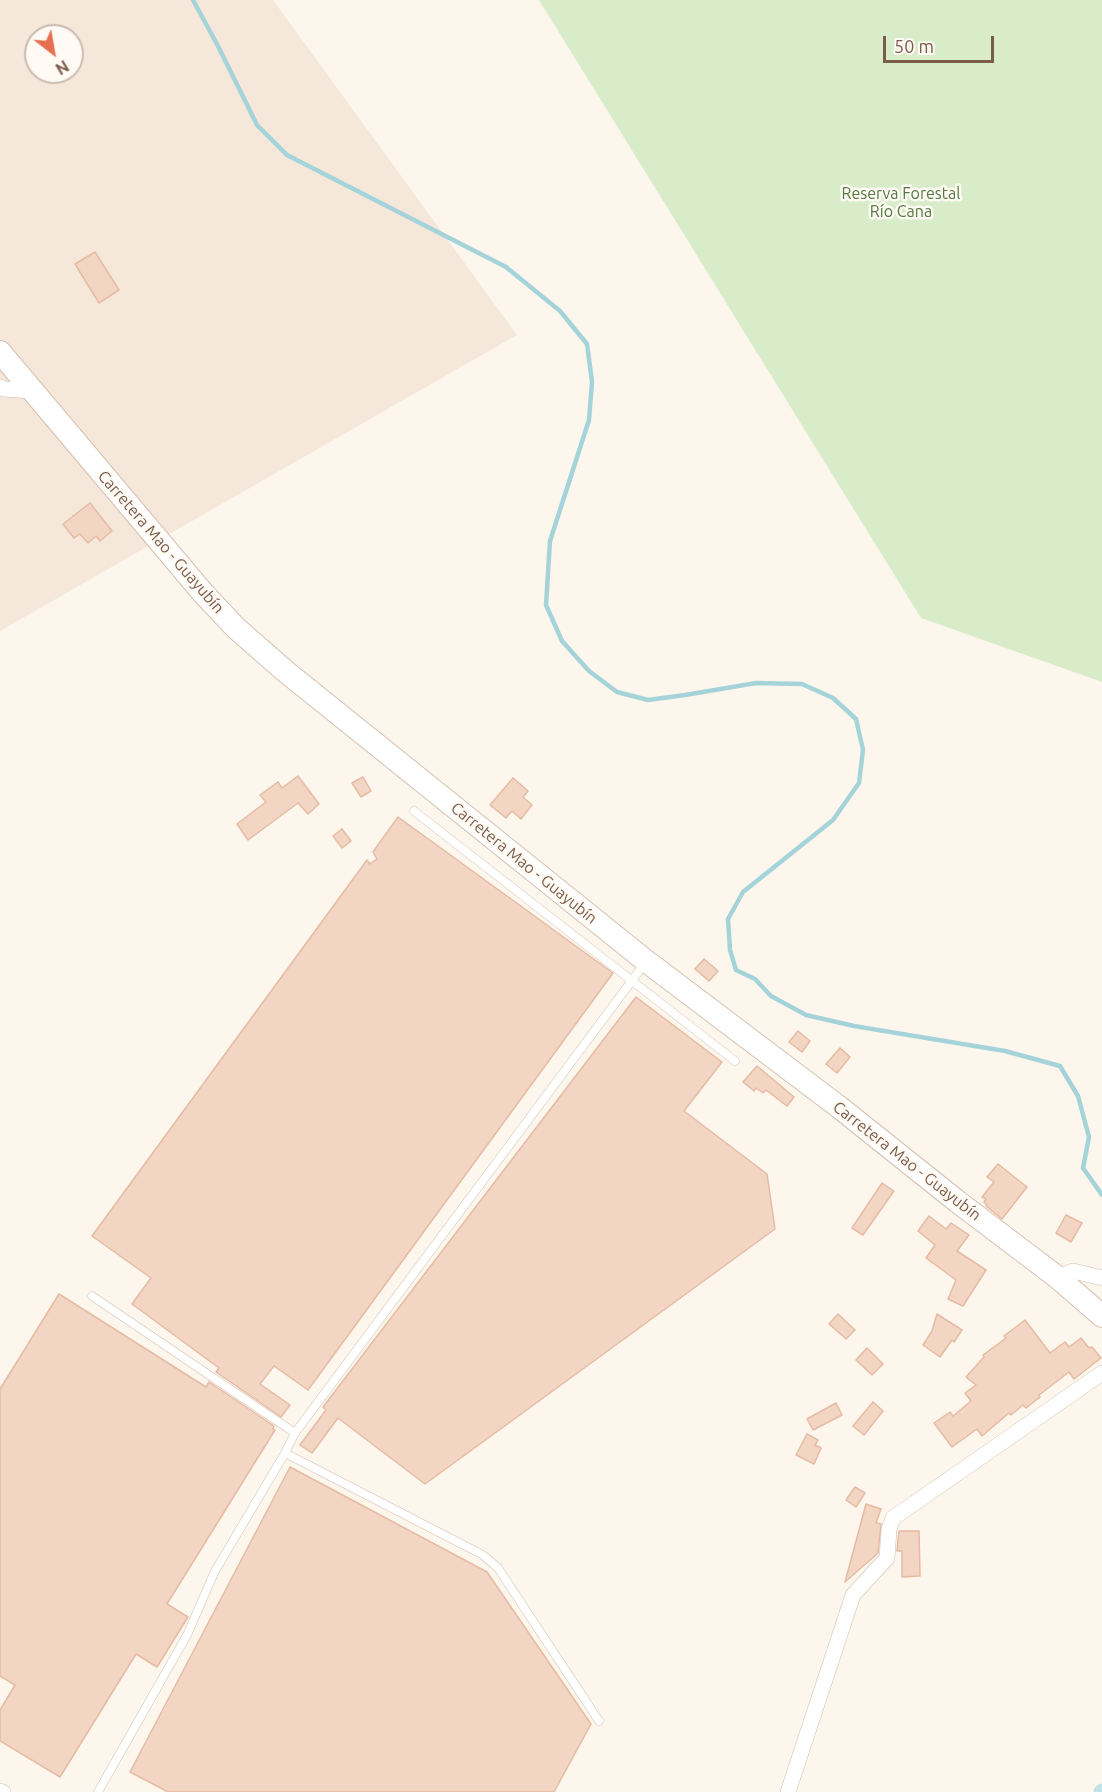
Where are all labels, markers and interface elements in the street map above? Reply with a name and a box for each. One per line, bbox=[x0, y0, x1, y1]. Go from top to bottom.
north arrow bbox=[24, 24, 84, 84]
scale bar bbox=[886, 24, 997, 62]
text: 50 m bbox=[894, 36, 934, 56]
text: N bbox=[52, 57, 72, 79]
park label: Reserva Forestal Río Cana bbox=[842, 184, 960, 222]
street label: Carretera Mao - Guayubín bbox=[94, 467, 228, 617]
street label: Carretera Mao - Guayubín bbox=[447, 798, 601, 928]
street label: Carretera Mao - Guayubín bbox=[829, 1097, 985, 1225]

